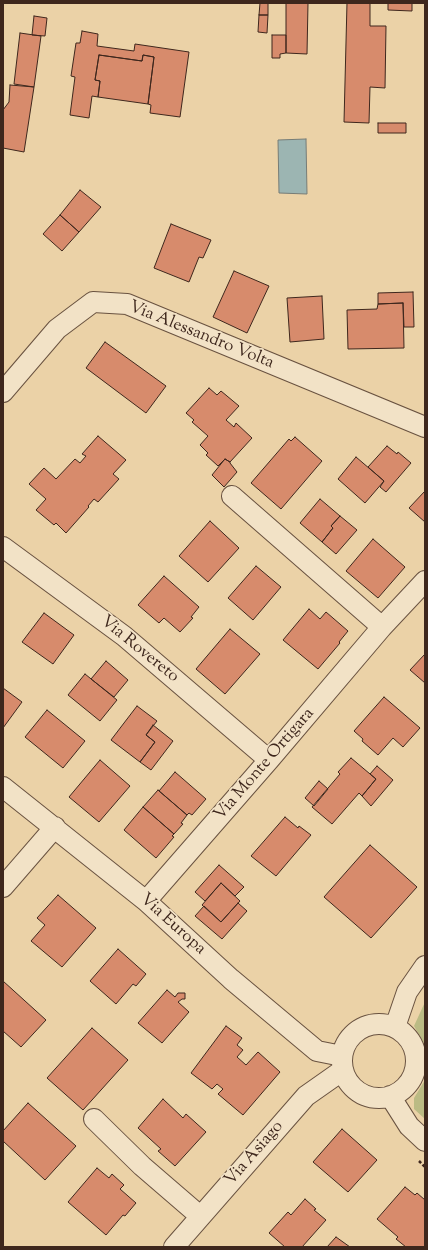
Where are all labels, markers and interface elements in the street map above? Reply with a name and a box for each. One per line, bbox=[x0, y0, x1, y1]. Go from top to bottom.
street label: Via Alessandro Volta bbox=[126, 298, 276, 374]
street label: Via Rovereto bbox=[96, 612, 182, 688]
street label: Via Monte Ortigara bbox=[211, 705, 319, 825]
street label: Via Europa bbox=[135, 890, 209, 960]
street label: Via Asiago bbox=[221, 1117, 289, 1191]

